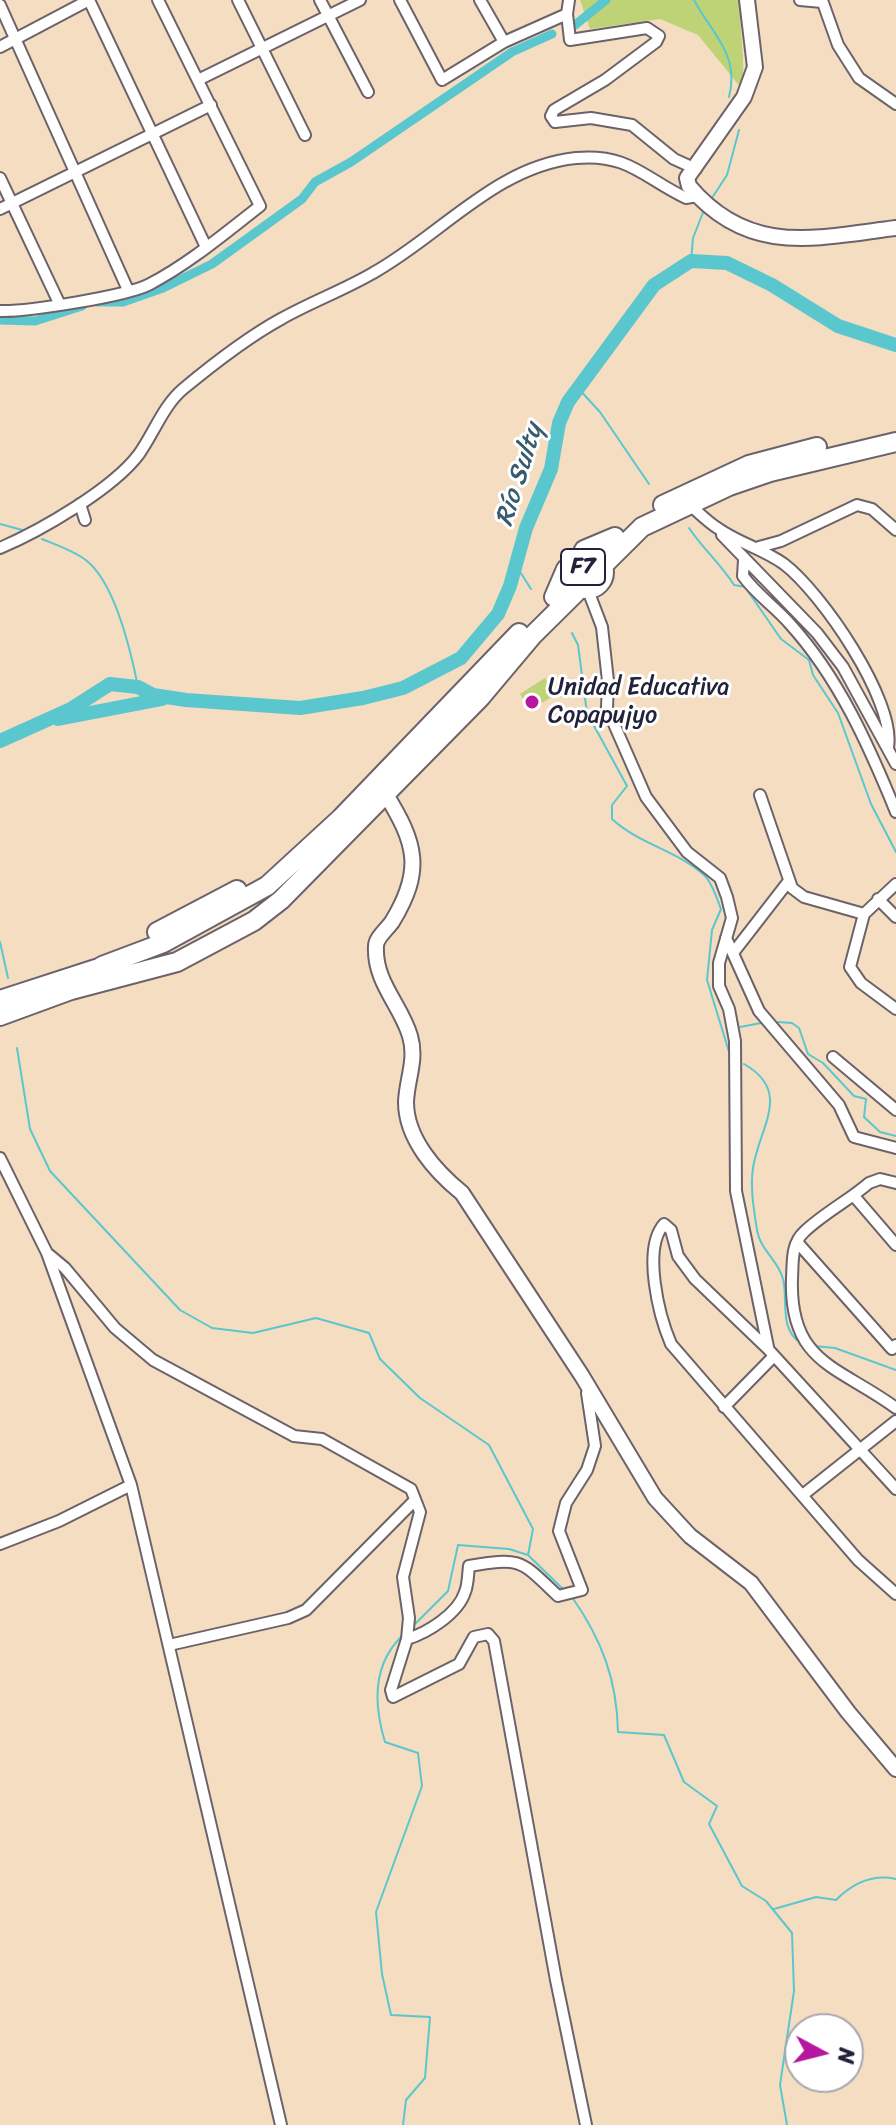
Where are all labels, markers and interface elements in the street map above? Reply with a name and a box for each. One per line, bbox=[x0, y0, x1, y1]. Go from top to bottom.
water label: Río Sulty bbox=[490, 420, 550, 530]
road number: F7 bbox=[561, 549, 605, 585]
place label: Unidad Educativa Copapujyo bbox=[548, 674, 729, 730]
marker: Unidad Educativa Copapujyo bbox=[523, 693, 541, 711]
north arrow bbox=[784, 2013, 864, 2093]
text: N bbox=[826, 2046, 867, 2066]

